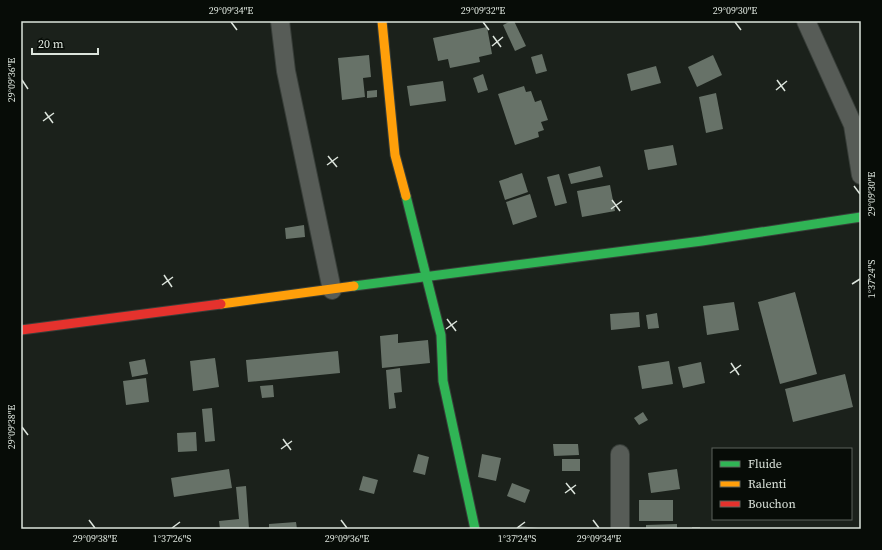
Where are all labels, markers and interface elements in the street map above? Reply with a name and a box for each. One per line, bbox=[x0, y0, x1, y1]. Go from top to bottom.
text: 29°09'34"E bbox=[209, 4, 253, 17]
text: 29°09'32"E bbox=[461, 4, 505, 17]
text: 29°09'30"E bbox=[713, 4, 757, 17]
scale bar bbox=[32, 30, 98, 56]
text: 20 m bbox=[38, 36, 64, 52]
text: 29°09'36"E bbox=[5, 58, 18, 102]
text: 29°09'30"E bbox=[865, 172, 878, 216]
text: 1°37'24"S bbox=[865, 260, 878, 298]
text: 29°09'38"E bbox=[5, 405, 18, 449]
legend bbox=[712, 448, 852, 520]
text: Fluide bbox=[748, 456, 782, 472]
text: Ralenti bbox=[748, 476, 787, 492]
text: Bouchon bbox=[748, 496, 796, 512]
text: 29°09'38"E bbox=[73, 532, 117, 545]
text: 1°37'26"S bbox=[153, 532, 191, 545]
text: 29°09'36"E bbox=[325, 532, 369, 545]
text: 1°37'24"S bbox=[498, 532, 536, 545]
text: 29°09'34"E bbox=[577, 532, 621, 545]

